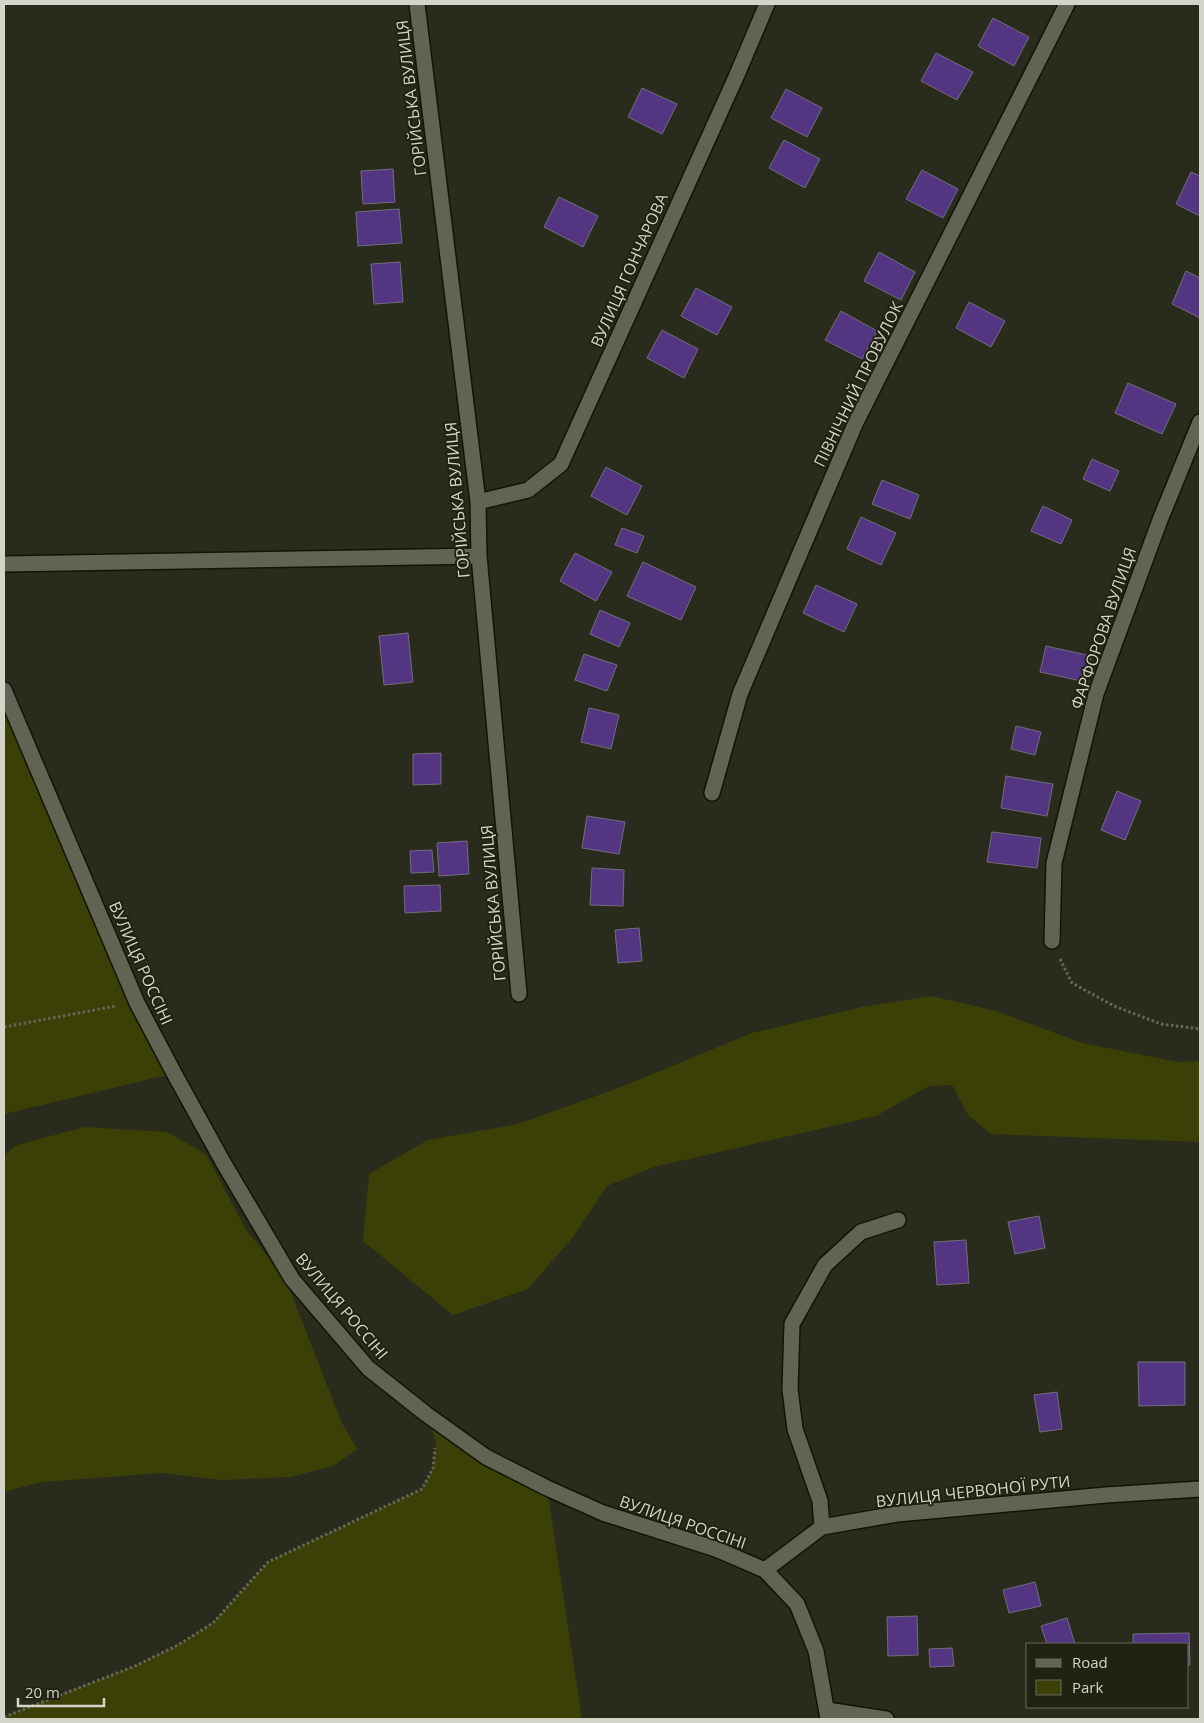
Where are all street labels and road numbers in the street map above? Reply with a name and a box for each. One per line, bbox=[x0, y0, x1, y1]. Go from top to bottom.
street label: ГОРІЙСЬКА ВУЛИЦЯ bbox=[391, 19, 431, 177]
street label: ВУЛИЦЯ ГОНЧАРОВА bbox=[585, 189, 673, 350]
street label: ПІВНІЧНИЙ ПРОВУЛОК bbox=[808, 297, 908, 470]
street label: ГОРІЙСЬКА ВУЛИЦЯ bbox=[439, 421, 475, 579]
street label: ФАРФОРОВА ВУЛИЦЯ bbox=[1065, 544, 1141, 712]
street label: ГОРІЙСЬКА ВУЛИЦЯ bbox=[475, 824, 511, 982]
street label: ВУЛИЦЯ РОССІНІ bbox=[104, 898, 178, 1028]
street label: ВУЛИЦЯ РОССІНІ bbox=[291, 1248, 393, 1364]
street label: ВУЛИЦЯ ЧЕРВОНОЇ РУТИ bbox=[875, 1470, 1071, 1512]
street label: ВУЛИЦЯ РОССІНІ bbox=[617, 1490, 749, 1554]

